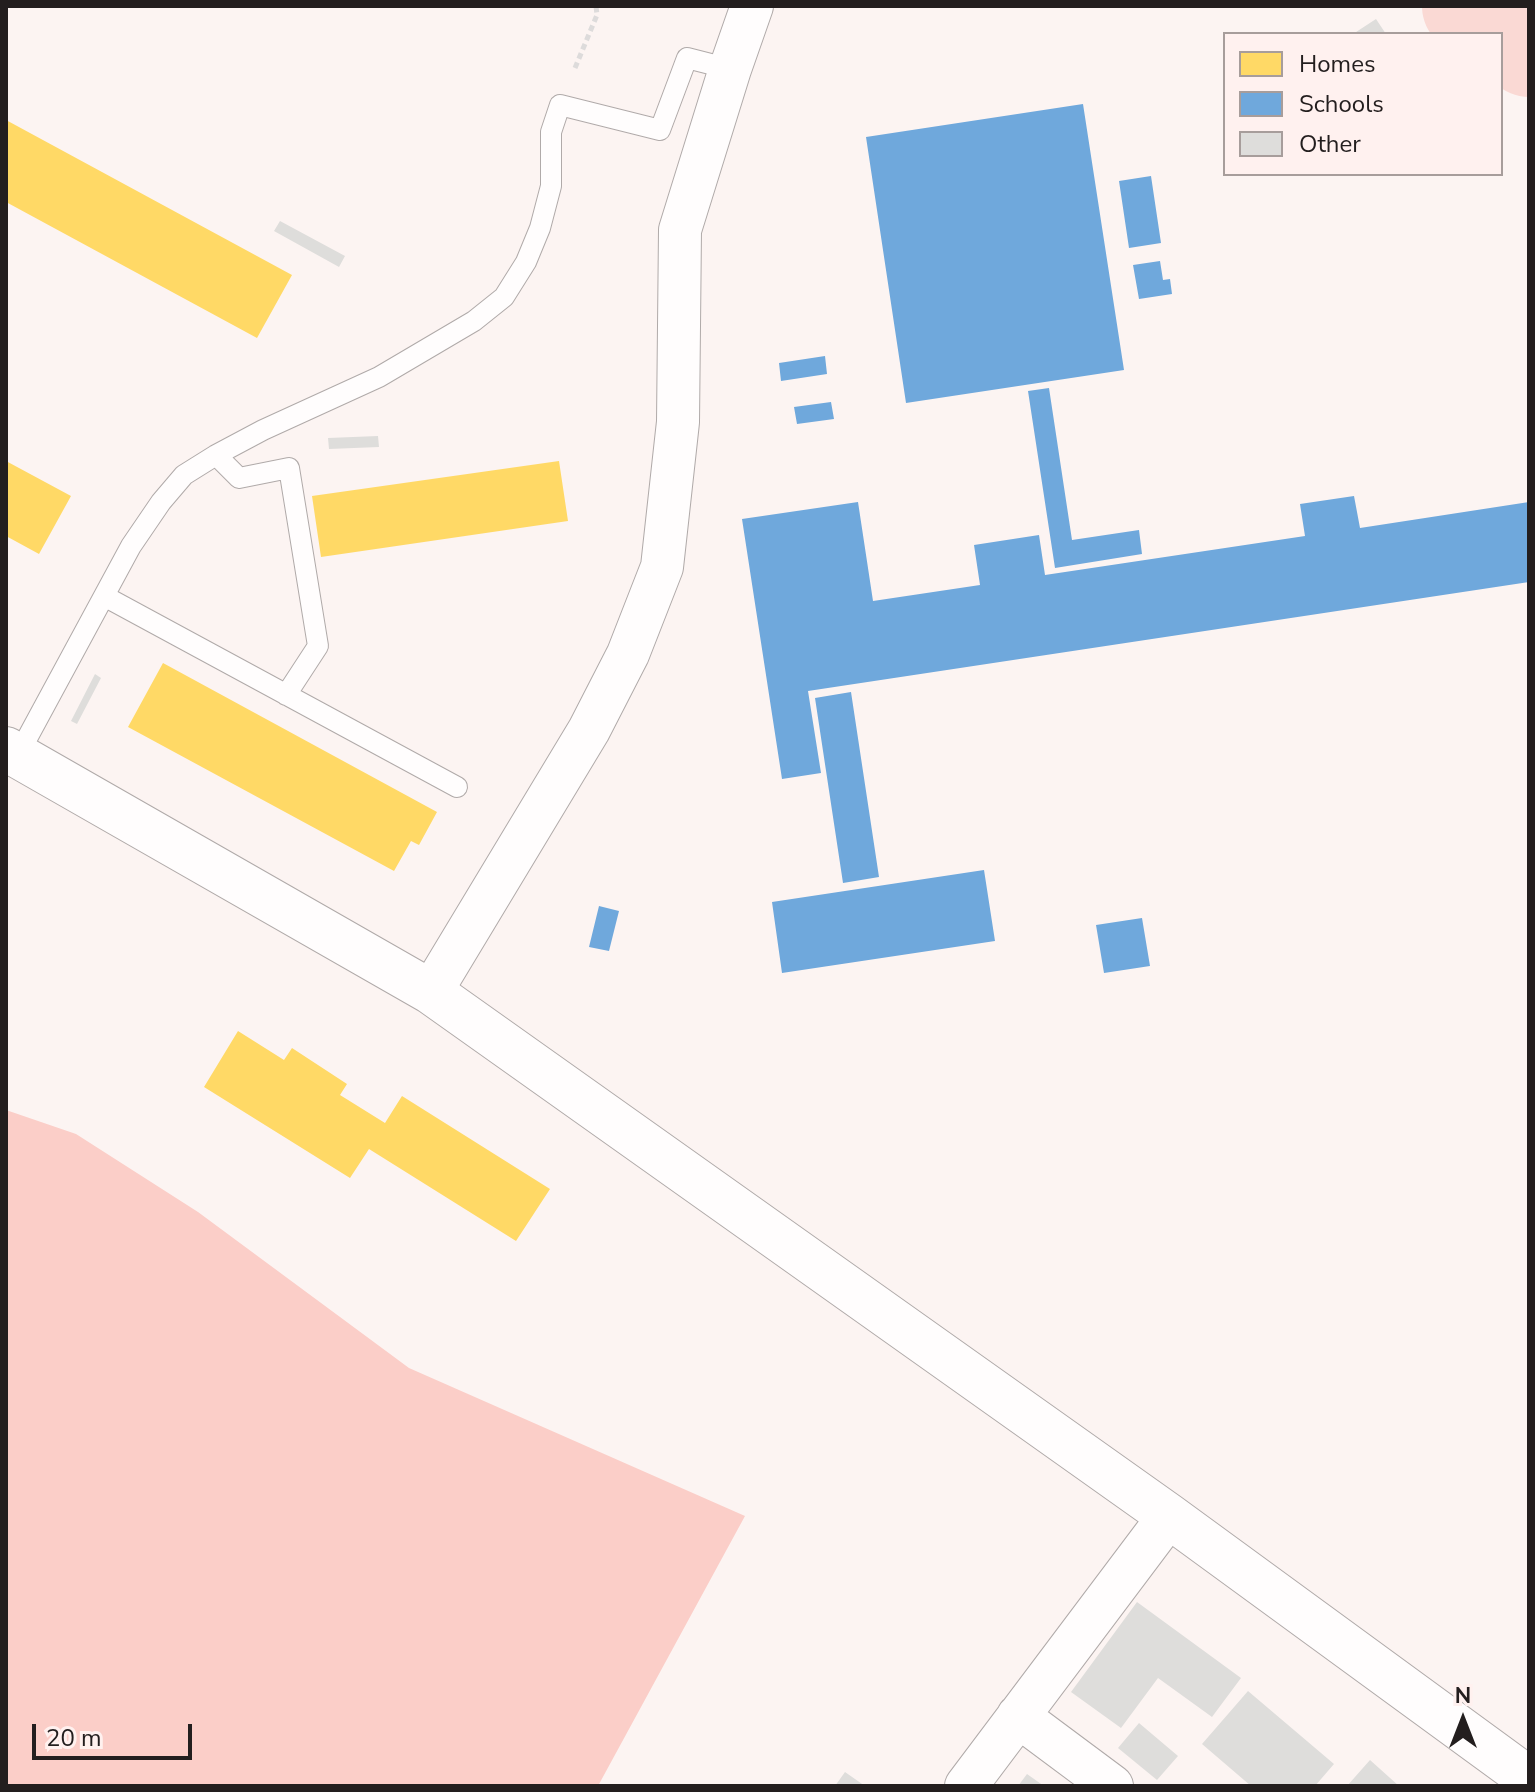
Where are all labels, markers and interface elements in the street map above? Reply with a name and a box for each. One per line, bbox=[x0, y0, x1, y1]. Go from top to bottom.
legend bbox=[1223, 32, 1503, 176]
text: Homes bbox=[1299, 48, 1375, 80]
text: Schools bbox=[1299, 88, 1384, 120]
text: Other bbox=[1299, 128, 1361, 160]
north arrow bbox=[1423, 1680, 1503, 1760]
text: N bbox=[1455, 1681, 1471, 1711]
scale bar bbox=[36, 1708, 196, 1758]
text: 20 m bbox=[46, 1722, 102, 1754]

